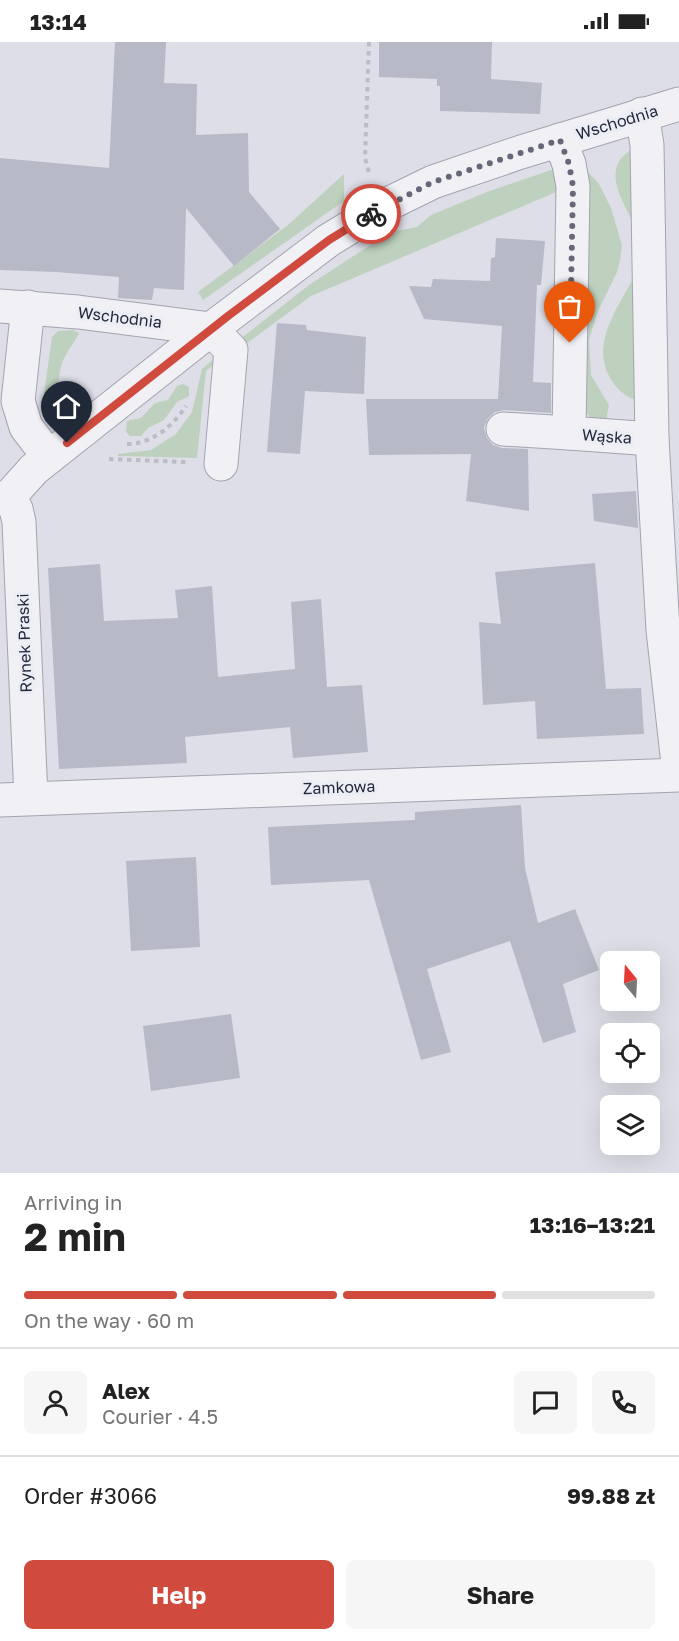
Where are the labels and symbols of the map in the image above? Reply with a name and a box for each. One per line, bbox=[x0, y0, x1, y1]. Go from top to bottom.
street label: Wschodnia bbox=[574, 100, 660, 144]
courier bbox=[341, 184, 401, 244]
pin bbox=[544, 281, 595, 343]
street label: Wschodnia bbox=[77, 302, 163, 332]
pin bbox=[41, 381, 92, 443]
street label: Wąska bbox=[581, 424, 633, 448]
street label: Rynek Praski bbox=[12, 593, 36, 693]
street label: Zamkowa bbox=[302, 776, 376, 798]
north arrow bbox=[600, 951, 660, 1011]

